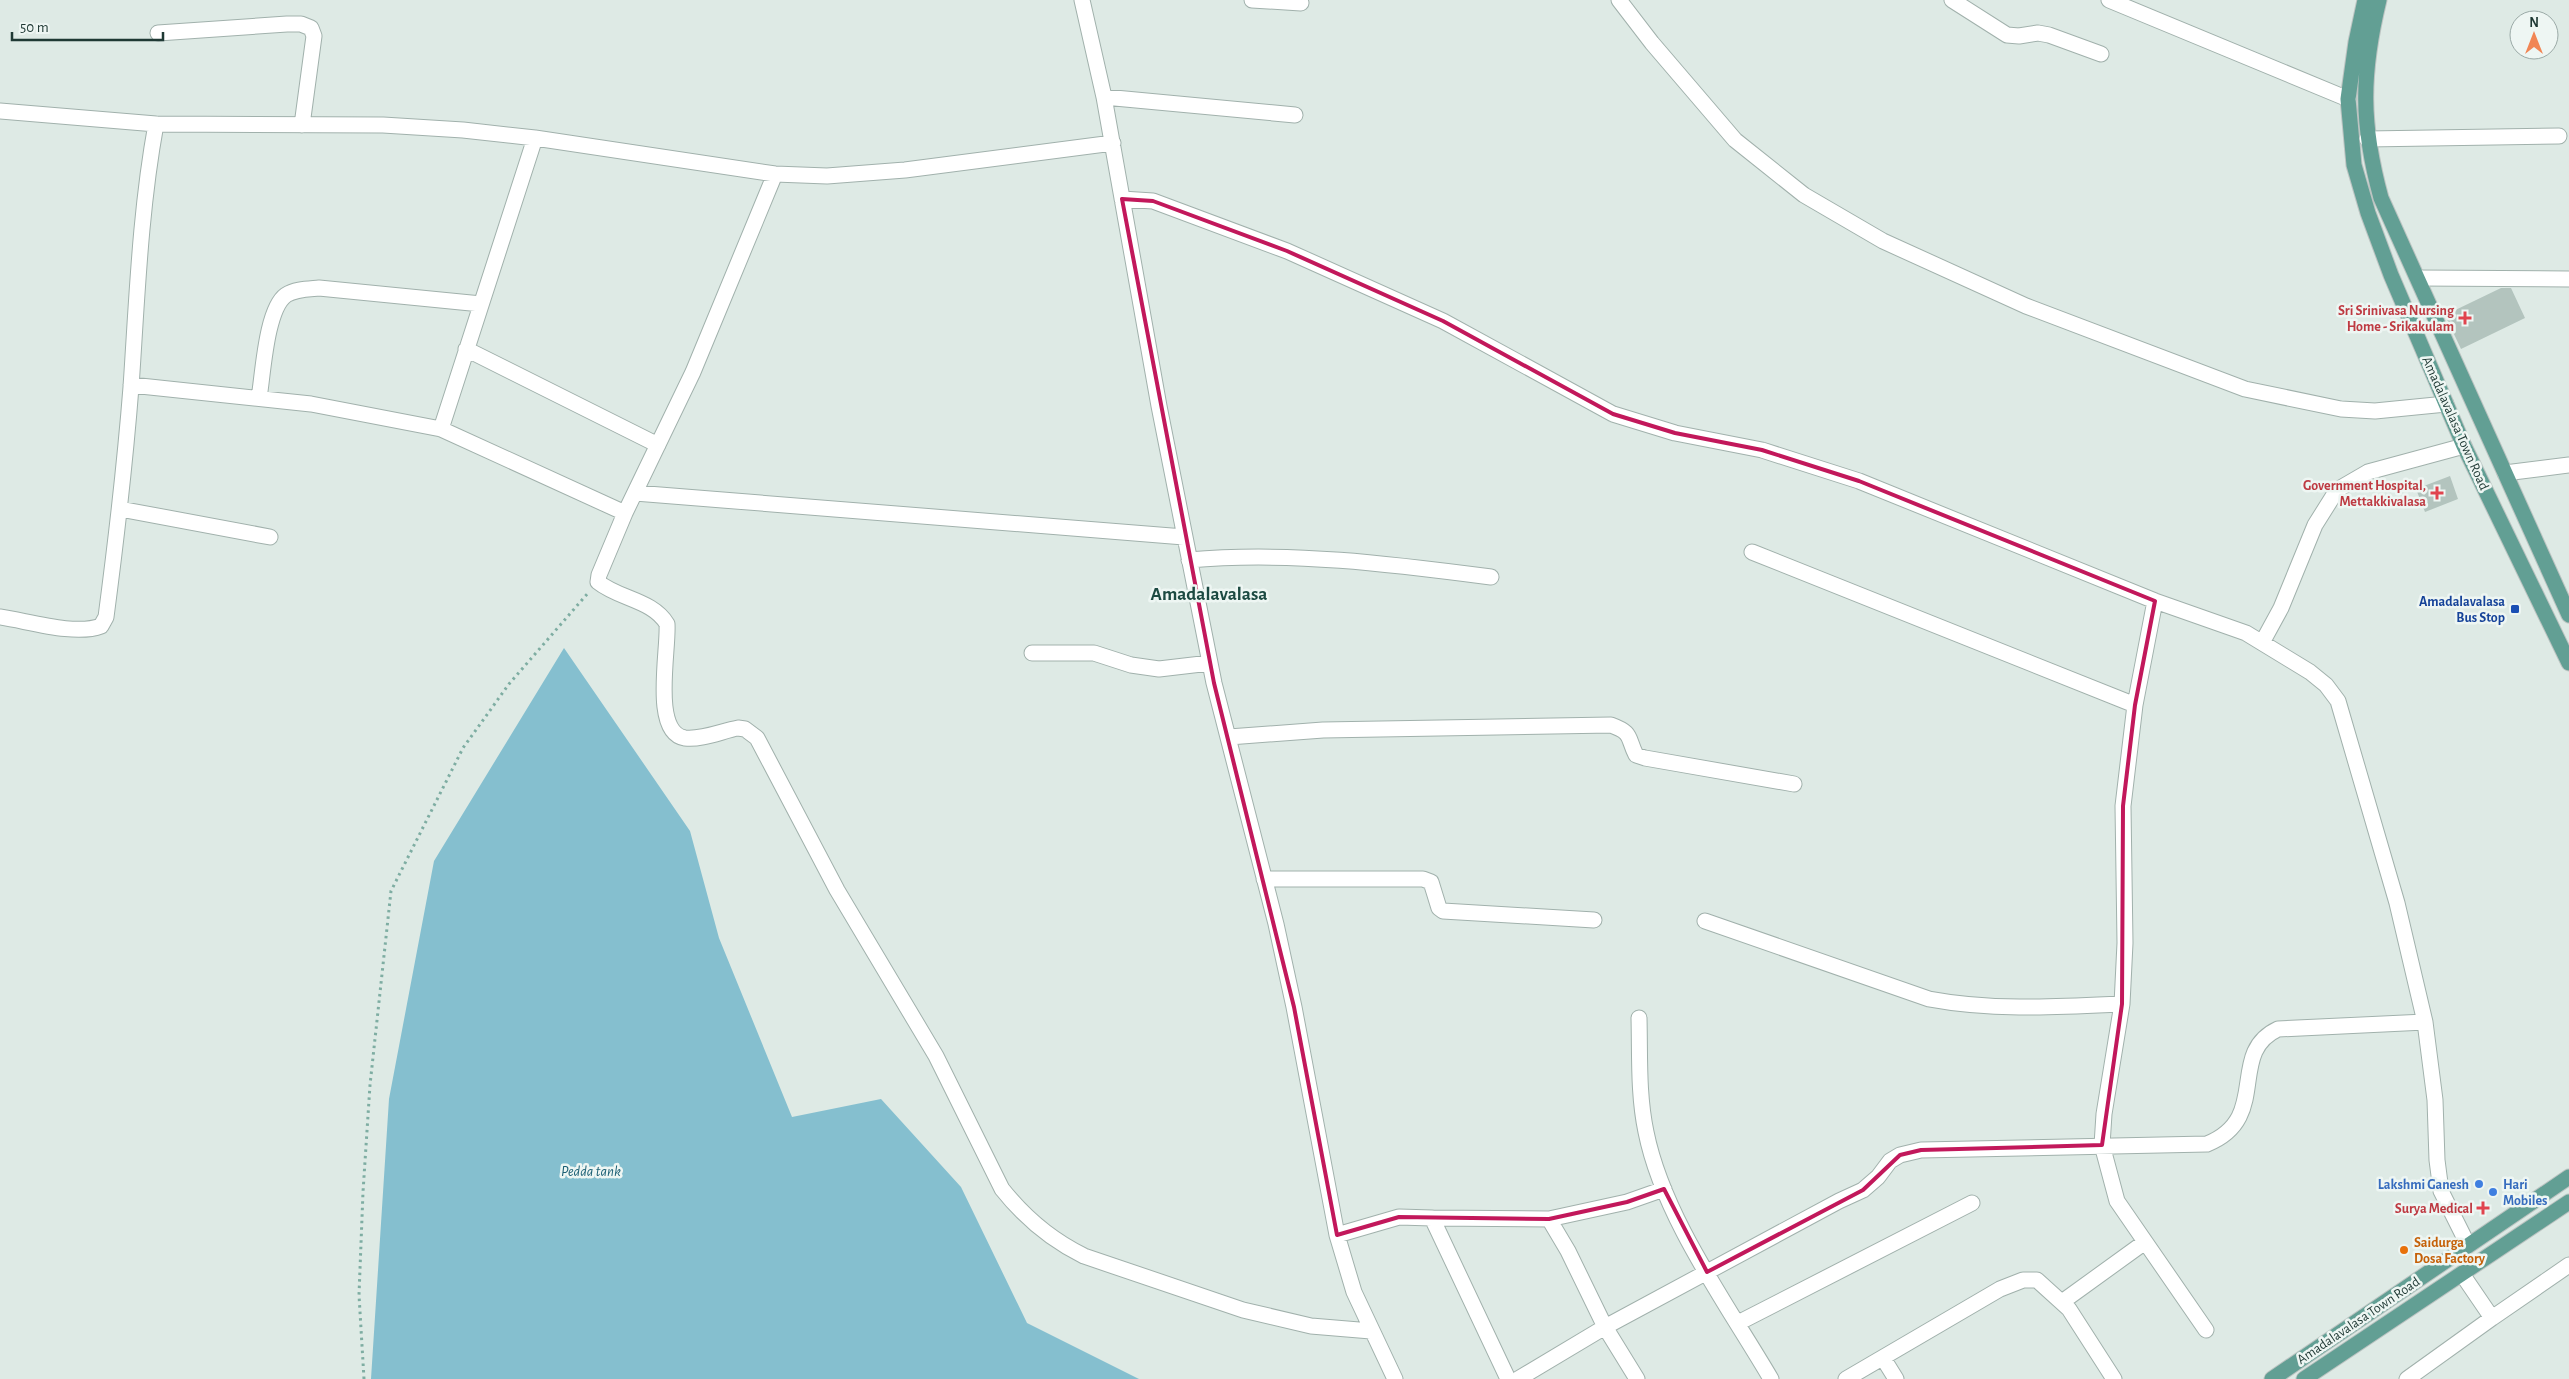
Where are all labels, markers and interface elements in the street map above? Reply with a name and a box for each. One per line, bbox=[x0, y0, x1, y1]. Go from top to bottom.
scale bar bbox=[12, 10, 164, 42]
north arrow bbox=[2509, 10, 2559, 60]
text: N bbox=[2529, 16, 2539, 30]
text: 50 m bbox=[20, 20, 49, 35]
place label: Sri Srinivasa Nursing Home - Srikakulam bbox=[2338, 304, 2455, 334]
marker: Sri Srinivasa Nursing Home - Srikakulam bbox=[2458, 311, 2472, 325]
street label: Amadalavalasa Town Road bbox=[2419, 355, 2491, 492]
place label: Government Hospital, Mettakkivalasa bbox=[2303, 479, 2426, 509]
marker: Government Hospital, Mettakkivalasa bbox=[2430, 486, 2444, 500]
district label: Amadalavalasa bbox=[1151, 585, 1267, 604]
place label: Amadalavalasa Bus Stop bbox=[2419, 595, 2505, 625]
marker: Amadalavalasa Bus Stop bbox=[2509, 603, 2521, 615]
water label: Pedda tank bbox=[561, 1164, 621, 1179]
place label: Lakshmi Ganesh bbox=[2378, 1178, 2469, 1192]
marker: Lakshmi Ganesh bbox=[2473, 1178, 2485, 1190]
place label: Hari Mobiles bbox=[2503, 1178, 2548, 1208]
marker: Hari Mobiles bbox=[2487, 1186, 2499, 1198]
place label: Surya Medical bbox=[2395, 1202, 2473, 1216]
marker: Surya Medical bbox=[2477, 1202, 2489, 1214]
place label: Saidurga Dosa Factory bbox=[2414, 1236, 2486, 1266]
marker: Saidurga Dosa Factory bbox=[2398, 1244, 2410, 1256]
street label: Amadalavalasa Town Road bbox=[2295, 1275, 2422, 1367]

